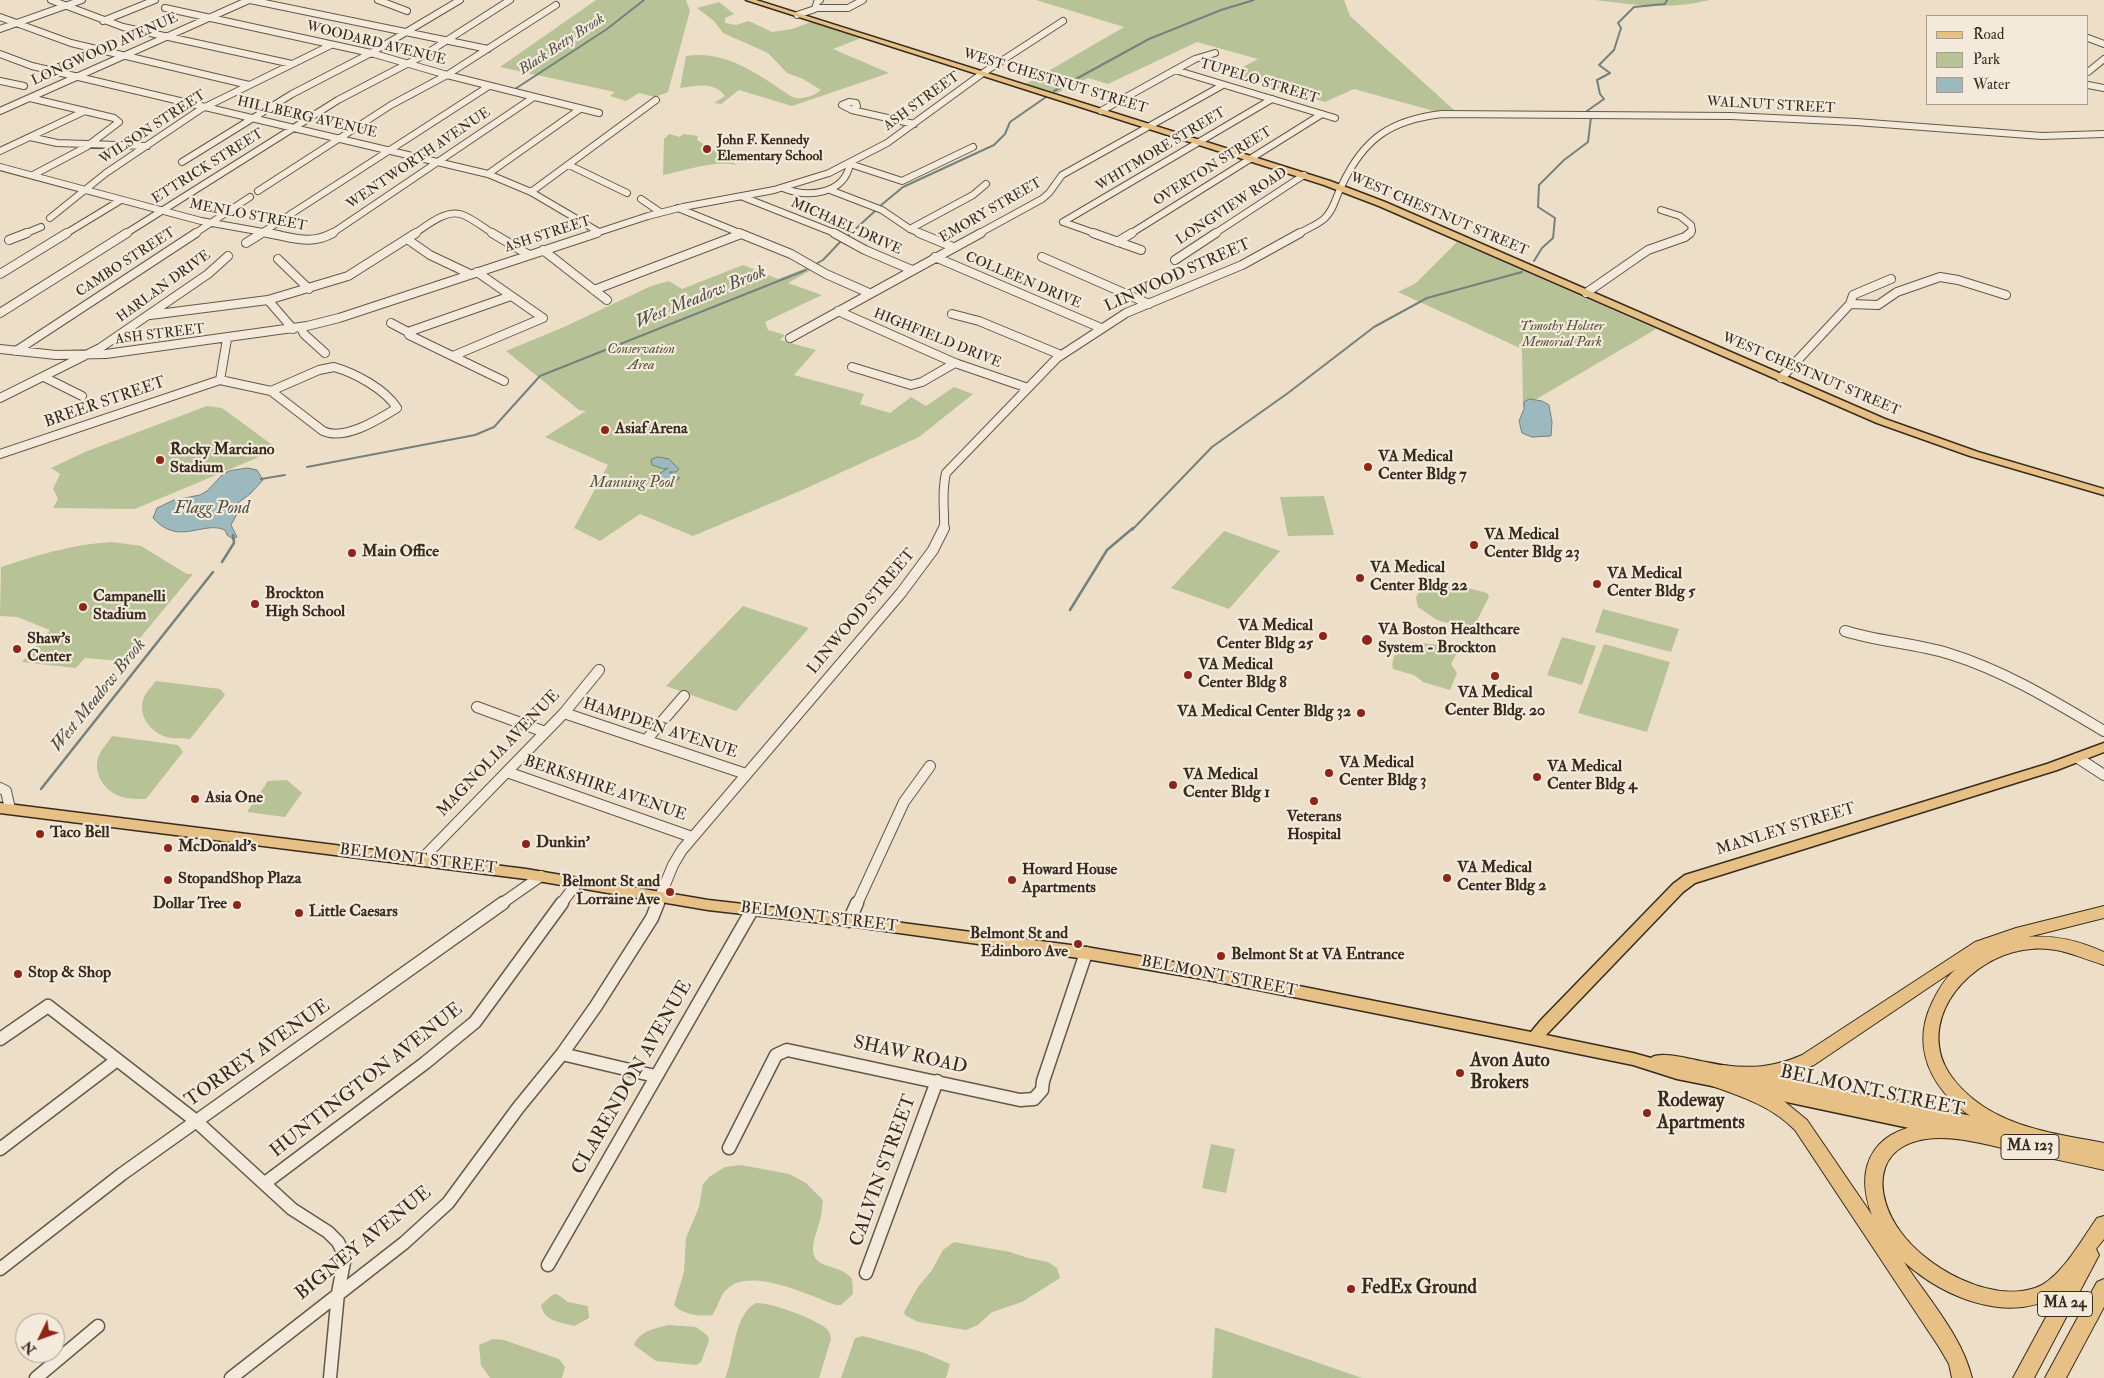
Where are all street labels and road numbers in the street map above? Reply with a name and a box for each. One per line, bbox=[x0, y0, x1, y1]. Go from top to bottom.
street label: LONGWOOD AVENUE bbox=[29, 10, 181, 90]
street label: WOODARD AVENUE bbox=[304, 19, 448, 69]
street label: WEST CHESTNUT STREET bbox=[961, 46, 1149, 118]
street label: TUPELO STREET bbox=[1197, 56, 1321, 108]
street label: ASH STREET bbox=[881, 69, 963, 135]
street label: WILSON STREET bbox=[97, 87, 209, 169]
street label: HILLBERG AVENUE bbox=[235, 94, 379, 142]
street label: WALNUT STREET bbox=[1706, 94, 1836, 118]
street label: WENTWORTH AVENUE bbox=[344, 105, 494, 213]
street label: WHITMORE STREET bbox=[1093, 105, 1229, 195]
street label: OVERTON STREET bbox=[1151, 124, 1275, 210]
street label: ETTRICK STREET bbox=[149, 126, 267, 208]
street label: LONGVIEW ROAD bbox=[1173, 165, 1291, 249]
street label: WEST CHESTNUT STREET bbox=[1347, 170, 1531, 260]
street label: EMORY STREET bbox=[937, 175, 1045, 247]
street label: MICHAEL DRIVE bbox=[788, 195, 904, 259]
street label: MENLO STREET bbox=[188, 196, 308, 236]
street label: ASH STREET bbox=[503, 213, 593, 257]
street label: CAMBO STREET bbox=[73, 225, 179, 301]
street label: LINWOOD STREET bbox=[1102, 235, 1254, 317]
street label: HARLAN DRIVE bbox=[114, 247, 214, 327]
street label: COLLEEN DRIVE bbox=[962, 249, 1084, 313]
street label: HIGHFIELD DRIVE bbox=[871, 306, 1003, 372]
street label: ASH STREET bbox=[114, 321, 206, 349]
street label: WEST CHESTNUT STREET bbox=[1719, 330, 1903, 420]
street label: BREER STREET bbox=[42, 373, 168, 433]
street label: LINWOOD STREET bbox=[804, 545, 920, 679]
street label: MAGNOLIA AVENUE bbox=[434, 687, 564, 821]
street label: HAMPDEN AVENUE bbox=[580, 695, 740, 763]
street label: BERKSHIRE AVENUE bbox=[521, 752, 689, 826]
street label: MANLEY STREET bbox=[1714, 800, 1858, 860]
street label: BELMONT STREET bbox=[338, 841, 498, 879]
street label: BELMONT STREET bbox=[739, 899, 899, 937]
street label: BELMONT STREET bbox=[1139, 952, 1299, 1002]
street label: CLARENDON AVENUE bbox=[568, 977, 698, 1179]
street label: TORREY AVENUE bbox=[181, 995, 335, 1113]
street label: HUNTINGTON AVENUE bbox=[266, 999, 468, 1163]
street label: SHAW ROAD bbox=[851, 1032, 969, 1080]
street label: BELMONT STREET bbox=[1778, 1061, 1966, 1123]
street label: CALVIN STREET bbox=[846, 1092, 922, 1250]
road number: MA 123 bbox=[2001, 1134, 2059, 1160]
street label: BIGNEY AVENUE bbox=[291, 1182, 437, 1306]
road number: MA 24 bbox=[2038, 1292, 2092, 1316]

